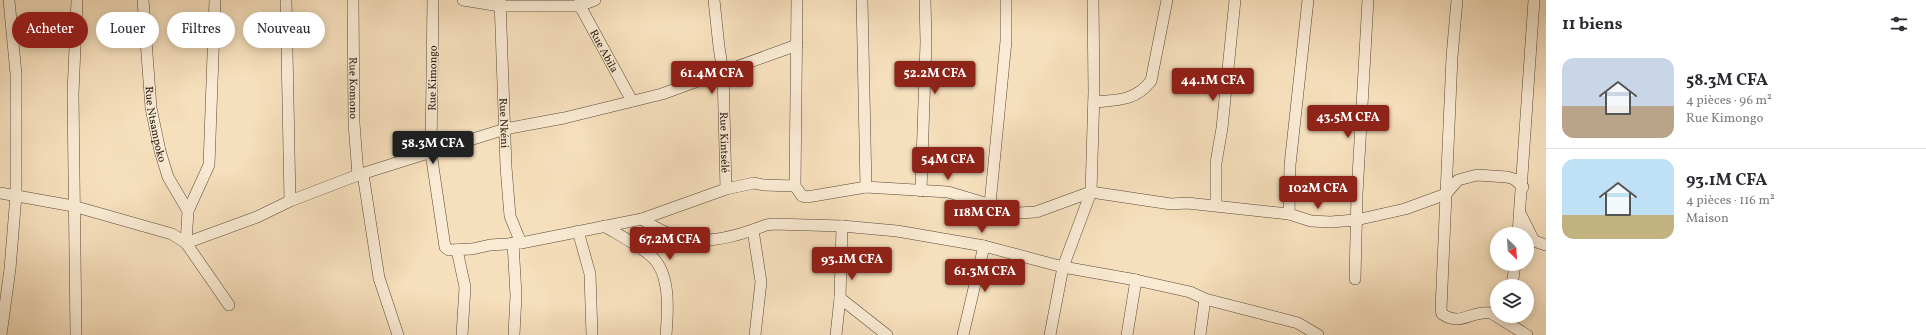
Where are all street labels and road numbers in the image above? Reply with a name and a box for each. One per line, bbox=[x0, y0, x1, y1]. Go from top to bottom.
street label: Rue Abila bbox=[585, 27, 621, 76]
street label: Rue Kimongo bbox=[425, 45, 442, 111]
street label: Rue Komono bbox=[344, 57, 360, 119]
street label: Rue Ntsampoko bbox=[140, 86, 169, 165]
street label: Rue Nkéni bbox=[495, 98, 511, 148]
street label: Rue Kintsélé bbox=[715, 112, 732, 173]

